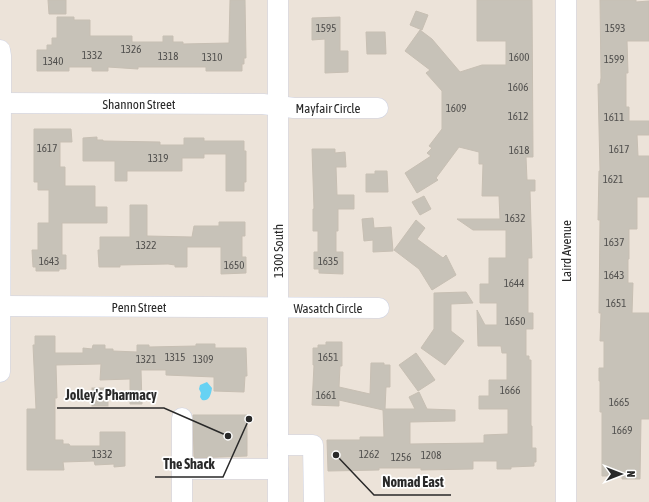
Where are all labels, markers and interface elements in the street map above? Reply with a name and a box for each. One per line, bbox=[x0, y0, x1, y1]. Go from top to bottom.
house number: 1595 bbox=[316, 22, 336, 34]
house number: 1593 bbox=[605, 22, 625, 34]
house number: 1326 bbox=[121, 43, 141, 55]
house number: 1332 bbox=[82, 49, 102, 61]
house number: 1318 bbox=[158, 50, 178, 62]
house number: 1310 bbox=[202, 51, 222, 63]
house number: 1600 bbox=[509, 51, 529, 63]
house number: 1599 bbox=[604, 53, 624, 65]
house number: 1340 bbox=[43, 55, 63, 67]
house number: 1606 bbox=[508, 81, 528, 93]
street label: Shannon Street bbox=[102, 97, 176, 112]
street label: Mayfair Circle bbox=[295, 101, 361, 116]
house number: 1609 bbox=[446, 102, 466, 114]
house number: 1612 bbox=[508, 110, 528, 122]
house number: 1611 bbox=[604, 111, 624, 123]
house number: 1617 bbox=[37, 142, 57, 154]
house number: 1617 bbox=[609, 143, 629, 155]
house number: 1618 bbox=[509, 144, 529, 156]
house number: 1319 bbox=[148, 152, 168, 164]
house number: 1621 bbox=[603, 173, 623, 185]
house number: 1632 bbox=[505, 212, 525, 224]
street label: Laird Avenue bbox=[559, 220, 574, 282]
street label: 1300 South bbox=[271, 224, 286, 278]
house number: 1637 bbox=[604, 236, 624, 248]
house number: 1322 bbox=[136, 239, 156, 251]
house number: 1643 bbox=[39, 255, 59, 267]
house number: 1635 bbox=[318, 255, 338, 267]
house number: 1650 bbox=[224, 259, 244, 271]
house number: 1643 bbox=[604, 269, 624, 281]
house number: 1644 bbox=[504, 277, 524, 289]
house number: 1651 bbox=[606, 297, 626, 309]
street label: Penn Street bbox=[111, 300, 167, 315]
street label: Wasatch Circle bbox=[294, 301, 363, 316]
house number: 1650 bbox=[505, 315, 525, 327]
house number: 1315 bbox=[165, 351, 185, 363]
house number: 1651 bbox=[318, 351, 338, 363]
house number: 1321 bbox=[136, 353, 156, 365]
house number: 1309 bbox=[193, 353, 213, 365]
callout: Jolley's Pharmacy bbox=[57, 382, 164, 408]
house number: 1666 bbox=[500, 384, 520, 396]
text: Jolley's Pharmacy bbox=[64, 387, 157, 403]
house number: 1661 bbox=[316, 389, 336, 401]
house number: 1665 bbox=[609, 396, 629, 408]
house number: 1669 bbox=[612, 424, 632, 436]
house number: 1332 bbox=[92, 448, 112, 460]
house number: 1262 bbox=[359, 448, 379, 460]
house number: 1208 bbox=[421, 449, 441, 461]
callout: The Shack bbox=[155, 451, 223, 477]
house number: 1256 bbox=[391, 451, 411, 463]
north arrow bbox=[601, 454, 641, 494]
text: The Shack bbox=[163, 456, 216, 472]
callout: Nomad East bbox=[374, 469, 451, 495]
text: N bbox=[625, 471, 637, 477]
text: Nomad East bbox=[382, 474, 444, 490]

